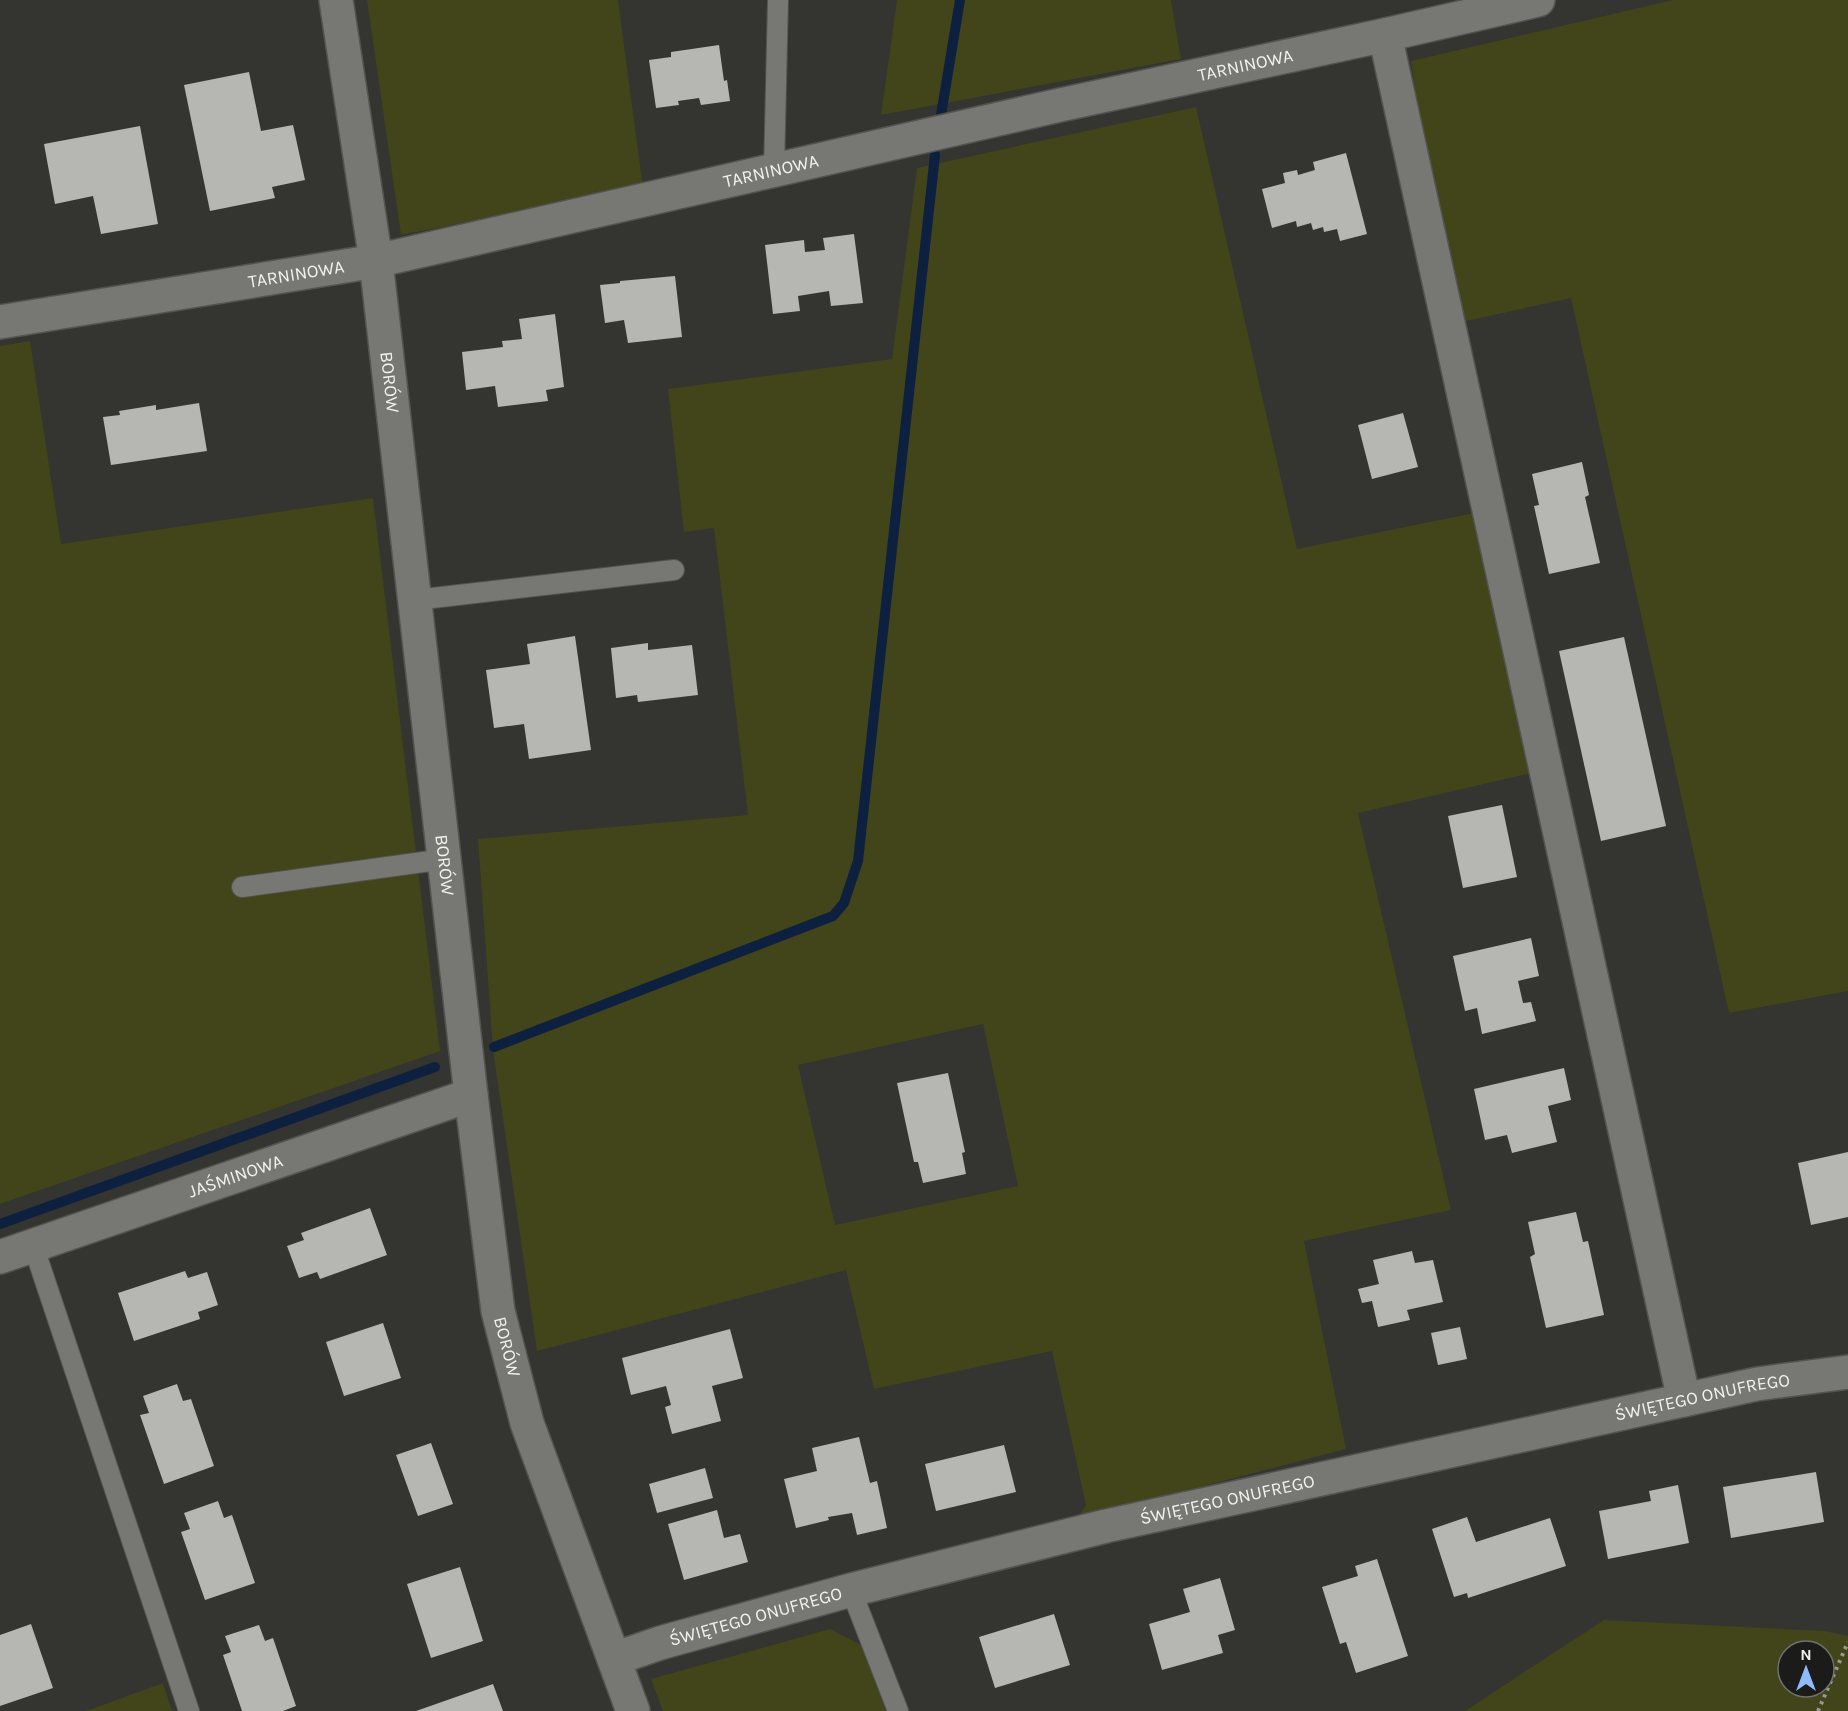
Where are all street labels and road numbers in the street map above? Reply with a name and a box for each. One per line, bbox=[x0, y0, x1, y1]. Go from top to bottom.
street label: TARNINOWA bbox=[1196, 44, 1295, 86]
street label: TARNINOWA bbox=[721, 149, 821, 192]
street label: TARNINOWA bbox=[247, 255, 346, 293]
street label: BORÓW bbox=[375, 350, 404, 414]
street label: BORÓW bbox=[430, 833, 459, 897]
street label: JAŚMINOWA bbox=[185, 1150, 286, 1202]
street label: BORÓW bbox=[489, 1314, 526, 1379]
street label: ŚWIĘTEGO ONUFREGO bbox=[1612, 1369, 1791, 1426]
street label: ŚWIĘTEGO ONUFREGO bbox=[1138, 1470, 1317, 1529]
street label: ŚWIĘTEGO ONUFREGO bbox=[667, 1582, 845, 1651]

